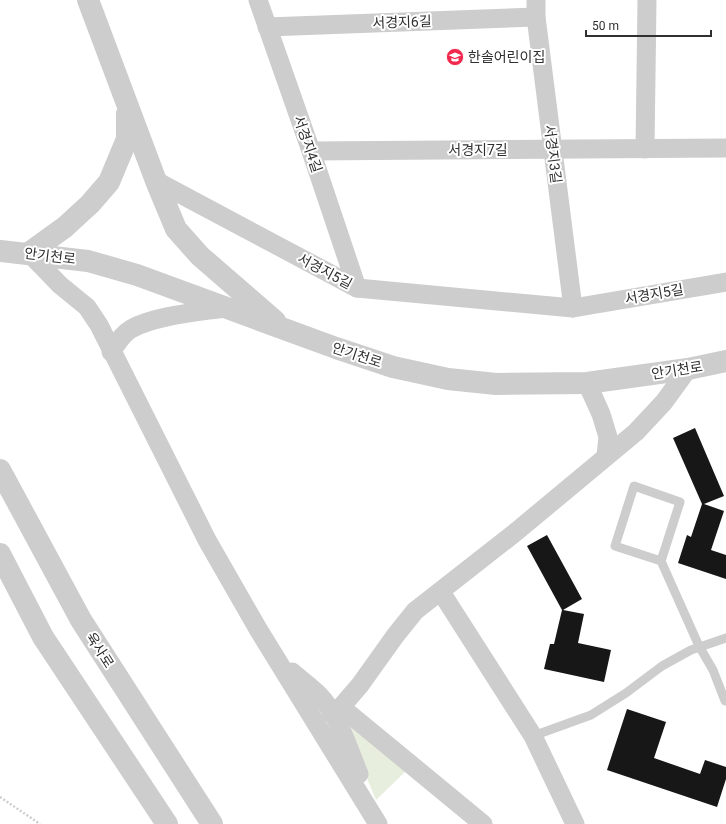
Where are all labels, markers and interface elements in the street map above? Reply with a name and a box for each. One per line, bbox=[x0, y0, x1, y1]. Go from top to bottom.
scale bar bbox=[586, 12, 711, 38]
street label: 서경지6길 bbox=[372, 13, 432, 31]
text: 50 m bbox=[592, 19, 619, 33]
school or university icon: 한솔어린이집 bbox=[445, 47, 465, 67]
place label: 한솔어린이집 bbox=[468, 49, 545, 65]
street label: 서경지4길 bbox=[291, 113, 325, 175]
street label: 서경지3길 bbox=[541, 124, 565, 184]
street label: 서경지7길 bbox=[448, 142, 508, 158]
street label: 안기천로 bbox=[23, 245, 77, 267]
street label: 서경지5길 bbox=[295, 250, 355, 292]
street label: 서경지5길 bbox=[623, 281, 685, 307]
street label: 안기천로 bbox=[330, 339, 384, 371]
street label: 안기천로 bbox=[650, 358, 704, 382]
street label: 육사로 bbox=[83, 629, 117, 671]

